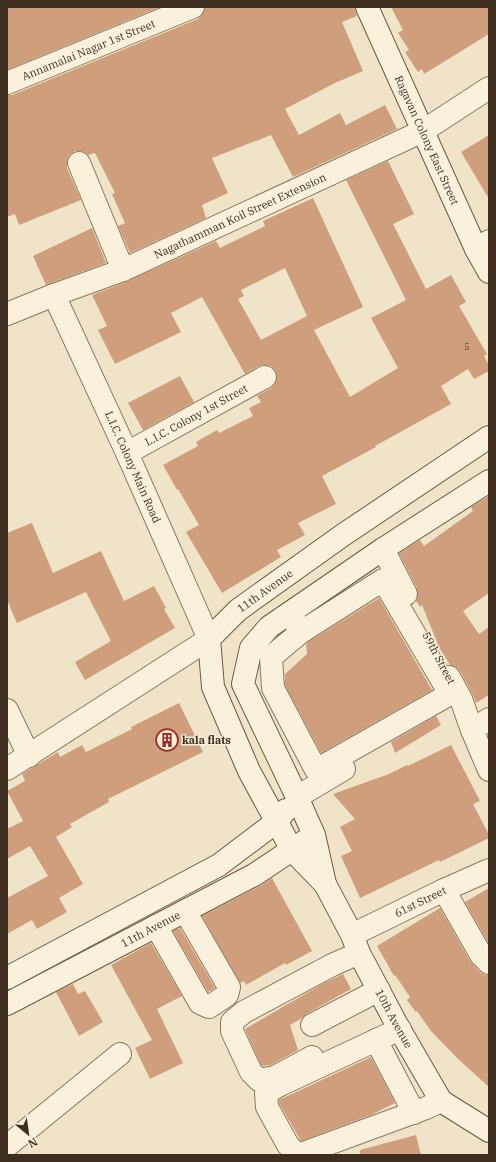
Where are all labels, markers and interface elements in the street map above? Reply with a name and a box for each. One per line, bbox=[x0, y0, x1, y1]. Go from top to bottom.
street label: Annamalai Nagar 1st Street bbox=[20, 16, 157, 83]
street label: Ragavan Colony East Street bbox=[392, 73, 462, 207]
street label: Nagathamman Koil Street Extension bbox=[152, 170, 328, 262]
house number: 5 bbox=[464, 341, 470, 352]
street label: L.I.C. Colony 1st Street bbox=[142, 381, 250, 449]
street label: L.I.C. Colony Main Road bbox=[102, 409, 164, 525]
street label: 11th Avenue bbox=[234, 566, 296, 615]
street label: 59th Street bbox=[419, 629, 459, 687]
building icon: kala flats bbox=[154, 727, 180, 753]
place label: kala flats bbox=[182, 733, 231, 747]
street label: 61st Street bbox=[392, 883, 449, 920]
street label: 11th Avenue bbox=[118, 908, 183, 950]
street label: 10th Avenue bbox=[372, 987, 416, 1051]
north arrow bbox=[8, 1114, 48, 1154]
text: N bbox=[25, 1135, 40, 1151]

